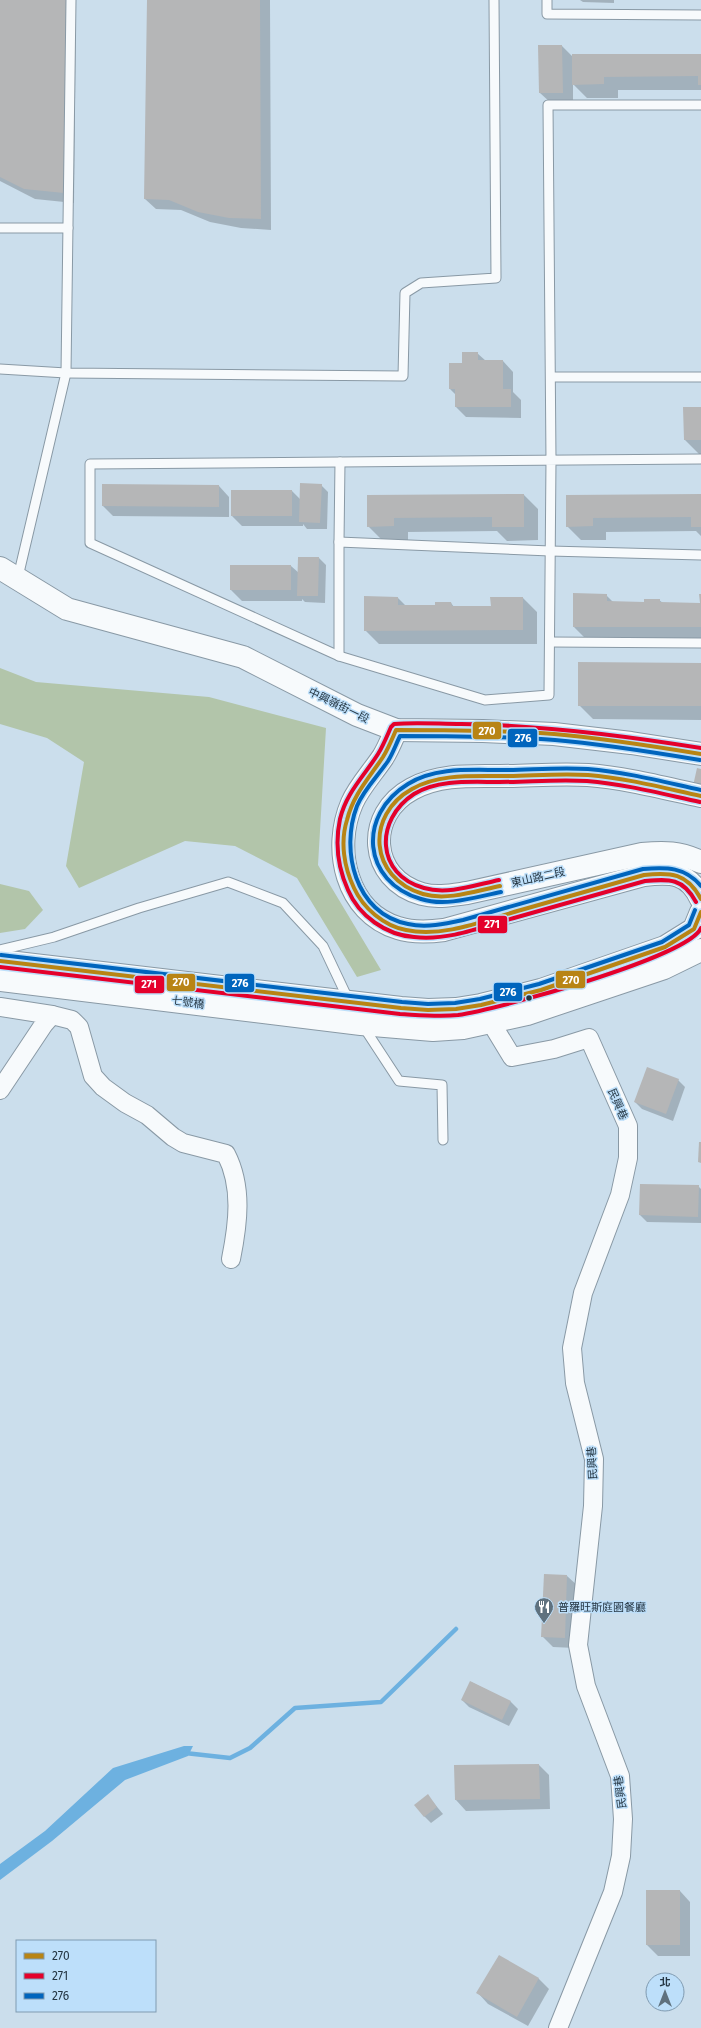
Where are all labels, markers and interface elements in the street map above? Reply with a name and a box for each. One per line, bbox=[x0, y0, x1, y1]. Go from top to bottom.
street label: 中興嶺街一段 bbox=[306, 685, 371, 726]
line badge: 270 bbox=[472, 721, 502, 740]
text: 270 bbox=[478, 725, 496, 738]
line badge: 276 bbox=[507, 728, 538, 748]
text: 276 bbox=[515, 732, 531, 745]
street label: 東山路二段 bbox=[510, 865, 566, 890]
line badge: 271 bbox=[477, 915, 508, 934]
text: 271 bbox=[484, 918, 500, 931]
line badge: 270 bbox=[555, 970, 586, 989]
line badge: 270 bbox=[166, 973, 196, 992]
line badge: 276 bbox=[224, 973, 255, 993]
text: 270 bbox=[562, 974, 580, 987]
line badge: 271 bbox=[134, 975, 165, 994]
text: 270 bbox=[172, 976, 190, 989]
text: 276 bbox=[232, 977, 248, 990]
text: 271 bbox=[141, 978, 157, 991]
line badge: 276 bbox=[493, 982, 523, 1002]
text: 276 bbox=[500, 986, 516, 999]
unlabelled marker bbox=[524, 993, 534, 1003]
street label: 七號橋 bbox=[171, 994, 205, 1011]
street label: 民興巷 bbox=[605, 1086, 630, 1122]
street label: 民興巷 bbox=[585, 1446, 600, 1480]
restaurant icon: 普羅旺斯庭園餐廳 bbox=[533, 1596, 555, 1624]
place label: 普羅旺斯庭園餐廳 bbox=[558, 1601, 646, 1614]
street label: 民興巷 bbox=[612, 1775, 629, 1809]
legend bbox=[16, 1940, 156, 2012]
text: 270 bbox=[52, 1949, 70, 1963]
text: 271 bbox=[52, 1969, 68, 1983]
north arrow bbox=[645, 1972, 685, 2012]
text: 北 bbox=[660, 1976, 671, 1989]
text: 276 bbox=[52, 1989, 69, 2003]

